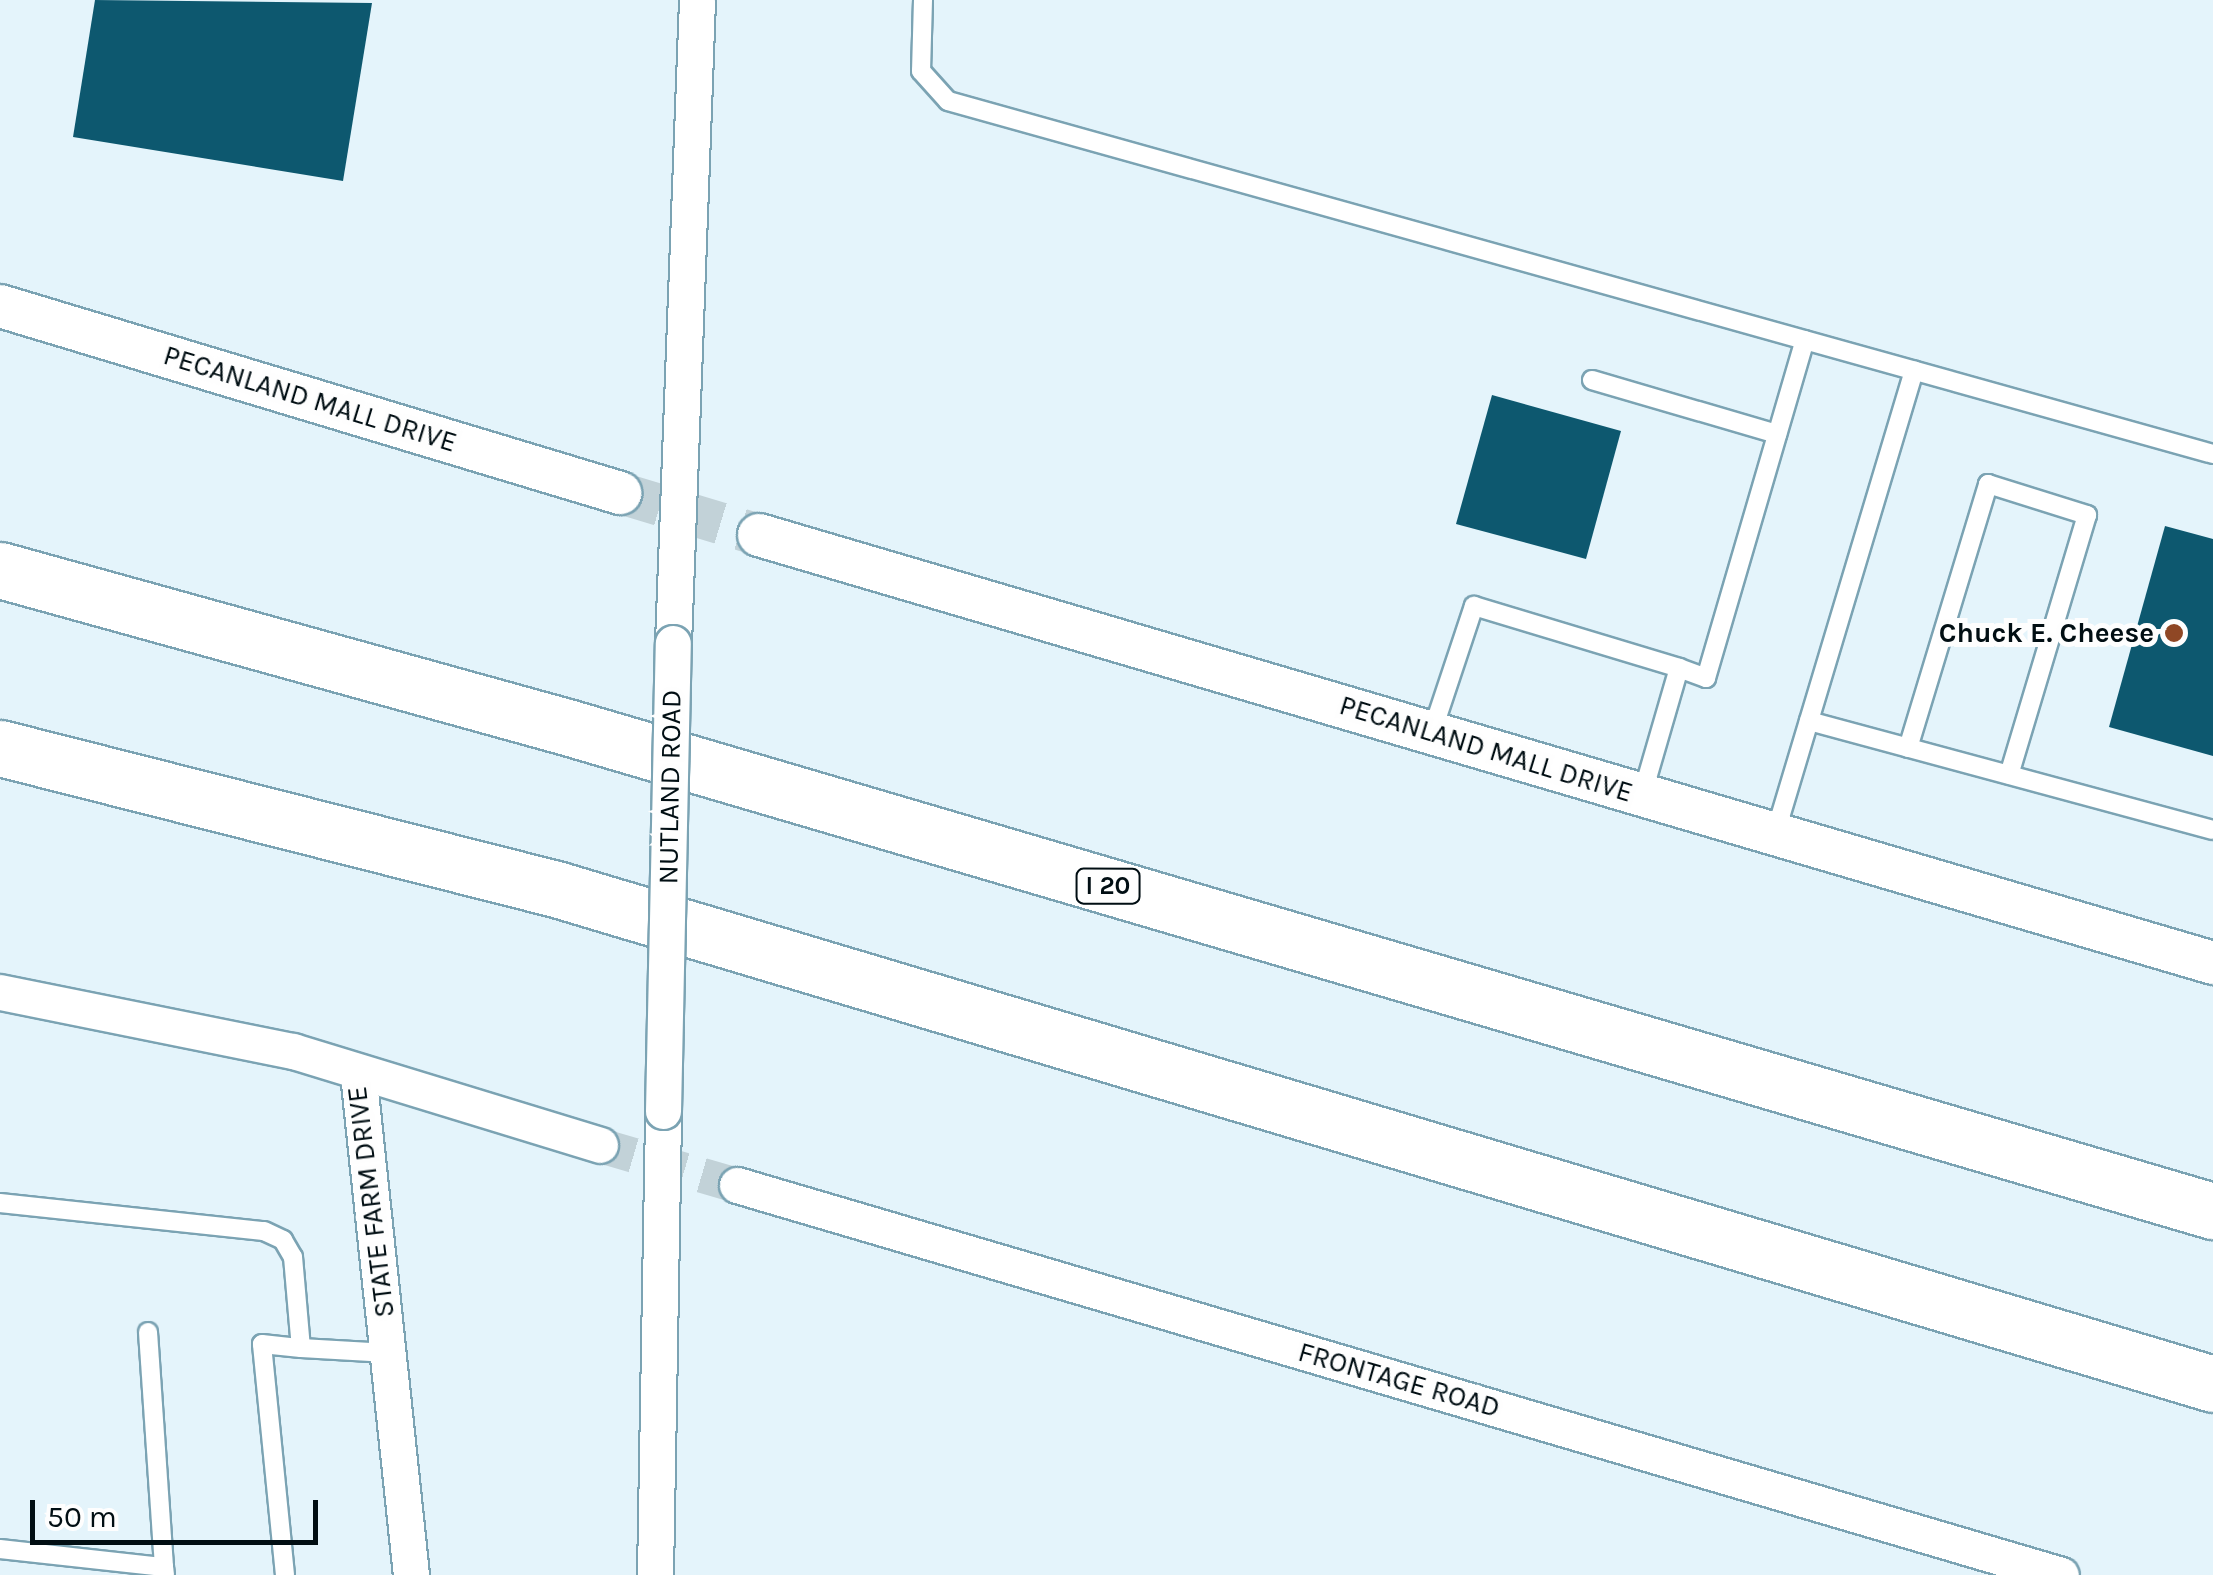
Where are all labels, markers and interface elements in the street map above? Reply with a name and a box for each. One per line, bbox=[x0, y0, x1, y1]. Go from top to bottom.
street label: PECANLAND MALL DRIVE bbox=[159, 338, 461, 460]
place label: Chuck E. Cheese bbox=[1939, 616, 2154, 650]
marker: Chuck E. Cheese bbox=[2163, 622, 2185, 644]
street label: PECANLAND MALL DRIVE bbox=[1335, 688, 1637, 810]
street label: NUTLAND ROAD bbox=[652, 689, 688, 885]
road number: I 20 bbox=[1076, 866, 1140, 906]
street label: STATE FARM DRIVE bbox=[340, 1084, 402, 1320]
street label: FRONTAGE ROAD bbox=[1294, 1335, 1504, 1425]
scale bar bbox=[35, 1480, 322, 1542]
text: 50 m bbox=[47, 1499, 117, 1535]

